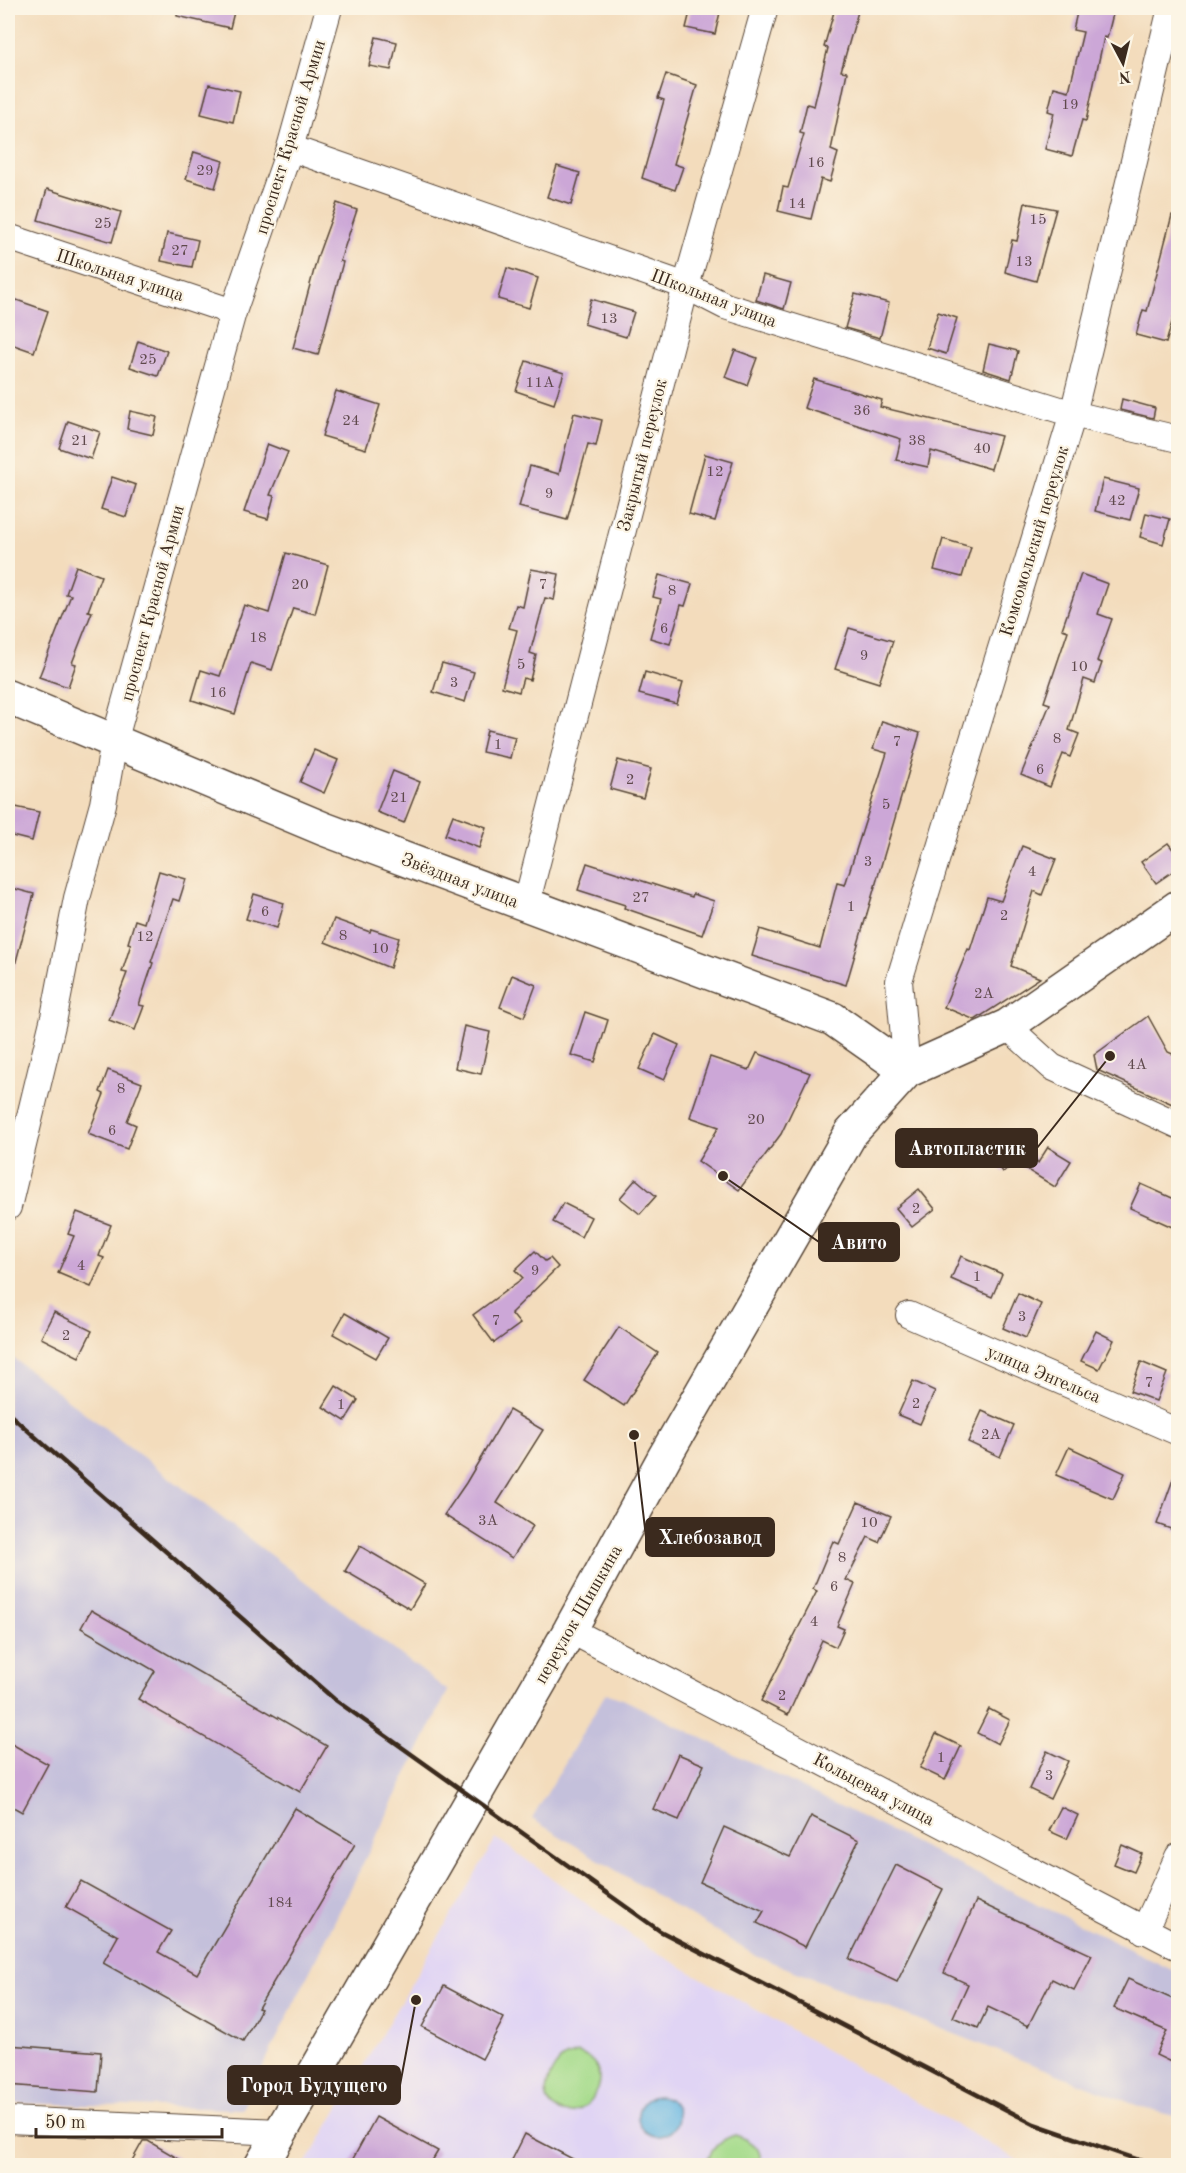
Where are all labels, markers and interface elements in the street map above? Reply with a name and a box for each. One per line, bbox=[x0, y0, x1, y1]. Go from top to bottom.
north arrow bbox=[1093, 33, 1153, 93]
street label: проспект Красной Армии bbox=[253, 38, 329, 237]
text: N bbox=[1117, 67, 1132, 85]
house number: 19 bbox=[1061, 98, 1079, 113]
house number: 16 bbox=[807, 156, 825, 171]
house number: 29 bbox=[196, 164, 214, 179]
house number: 14 bbox=[788, 197, 806, 212]
house number: 15 bbox=[1029, 213, 1047, 228]
house number: 25 bbox=[94, 217, 112, 232]
house number: 27 bbox=[171, 244, 189, 259]
street label: Школьная улица bbox=[53, 247, 186, 305]
house number: 13 bbox=[1015, 255, 1033, 270]
street label: Школьная улица bbox=[648, 267, 779, 331]
house number: 13 bbox=[600, 312, 618, 327]
house number: 25 bbox=[139, 353, 157, 368]
house number: 11А bbox=[526, 376, 555, 391]
street label: Закрытый переулок bbox=[615, 377, 671, 533]
house number: 36 bbox=[853, 404, 871, 419]
house number: 24 bbox=[342, 414, 360, 429]
house number: 21 bbox=[71, 434, 89, 449]
house number: 38 bbox=[908, 434, 926, 449]
house number: 40 bbox=[973, 442, 991, 457]
street label: Комсомольский переулок bbox=[997, 444, 1073, 639]
house number: 12 bbox=[706, 465, 724, 480]
house number: 9 bbox=[545, 487, 553, 502]
house number: 42 bbox=[1108, 494, 1126, 509]
street label: проспект Красной Армии bbox=[118, 503, 188, 703]
house number: 20 bbox=[291, 578, 309, 593]
house number: 7 bbox=[539, 578, 547, 593]
house number: 8 bbox=[668, 584, 676, 599]
house number: 6 bbox=[660, 622, 668, 637]
house number: 18 bbox=[249, 631, 267, 646]
house number: 9 bbox=[860, 649, 868, 664]
house number: 5 bbox=[517, 658, 525, 673]
house number: 10 bbox=[1070, 660, 1088, 675]
house number: 3 bbox=[450, 676, 458, 691]
house number: 16 bbox=[209, 686, 227, 701]
house number: 8 bbox=[1053, 732, 1061, 747]
house number: 7 bbox=[893, 735, 901, 750]
house number: 1 bbox=[494, 738, 502, 753]
house number: 6 bbox=[1036, 763, 1044, 778]
house number: 2 bbox=[626, 773, 634, 788]
house number: 21 bbox=[390, 791, 408, 806]
house number: 5 bbox=[882, 798, 890, 813]
street label: Звёздная улица bbox=[399, 850, 521, 912]
house number: 3 bbox=[864, 855, 872, 870]
house number: 4 bbox=[1028, 865, 1036, 880]
house number: 27 bbox=[632, 891, 650, 906]
house number: 1 bbox=[847, 900, 855, 915]
house number: 6 bbox=[261, 905, 269, 920]
house number: 2 bbox=[1000, 909, 1008, 924]
house number: 8 bbox=[339, 929, 347, 944]
house number: 12 bbox=[136, 930, 154, 945]
house number: 10 bbox=[371, 942, 389, 957]
house number: 2А bbox=[974, 987, 995, 1002]
house number: 4А bbox=[1127, 1058, 1148, 1073]
house number: 8 bbox=[117, 1082, 125, 1097]
house number: 20 bbox=[747, 1113, 765, 1128]
house number: 6 bbox=[108, 1124, 116, 1139]
callout: Автопластик bbox=[896, 1129, 1037, 1167]
text: Автопластик bbox=[908, 1140, 1026, 1160]
house number: 2 bbox=[912, 1202, 920, 1217]
callout: Авито bbox=[819, 1223, 899, 1261]
text: Авито bbox=[831, 1234, 887, 1254]
house number: 4 bbox=[77, 1259, 85, 1274]
house number: 9 bbox=[531, 1264, 539, 1279]
house number: 1 bbox=[973, 1270, 981, 1285]
house number: 3 bbox=[1018, 1310, 1026, 1325]
house number: 7 bbox=[492, 1314, 500, 1329]
house number: 2 bbox=[62, 1329, 70, 1344]
street label: улица Энгельса bbox=[984, 1343, 1103, 1407]
house number: 7 bbox=[1145, 1376, 1153, 1391]
house number: 2 bbox=[912, 1397, 920, 1412]
house number: 1 bbox=[337, 1398, 345, 1413]
house number: 2А bbox=[981, 1428, 1002, 1443]
house number: 3А bbox=[478, 1514, 499, 1529]
house number: 10 bbox=[860, 1516, 878, 1531]
callout: Хлебозавод bbox=[646, 1518, 774, 1556]
text: Хлебозавод bbox=[658, 1529, 762, 1549]
street label: переулок Шишкина bbox=[532, 1542, 626, 1687]
house number: 8 bbox=[838, 1551, 846, 1566]
house number: 6 bbox=[830, 1580, 838, 1595]
house number: 4 bbox=[810, 1615, 818, 1630]
house number: 2 bbox=[778, 1689, 786, 1704]
street label: Кольцевая улица bbox=[810, 1750, 937, 1829]
house number: 1 bbox=[937, 1751, 945, 1766]
house number: 3 bbox=[1045, 1769, 1053, 1784]
house number: 184 bbox=[267, 1896, 293, 1911]
callout: Город Будущего bbox=[228, 2066, 400, 2104]
text: Город Будущего bbox=[240, 2077, 388, 2097]
scale bar bbox=[36, 2101, 222, 2139]
text: 50 m bbox=[45, 2114, 85, 2132]

